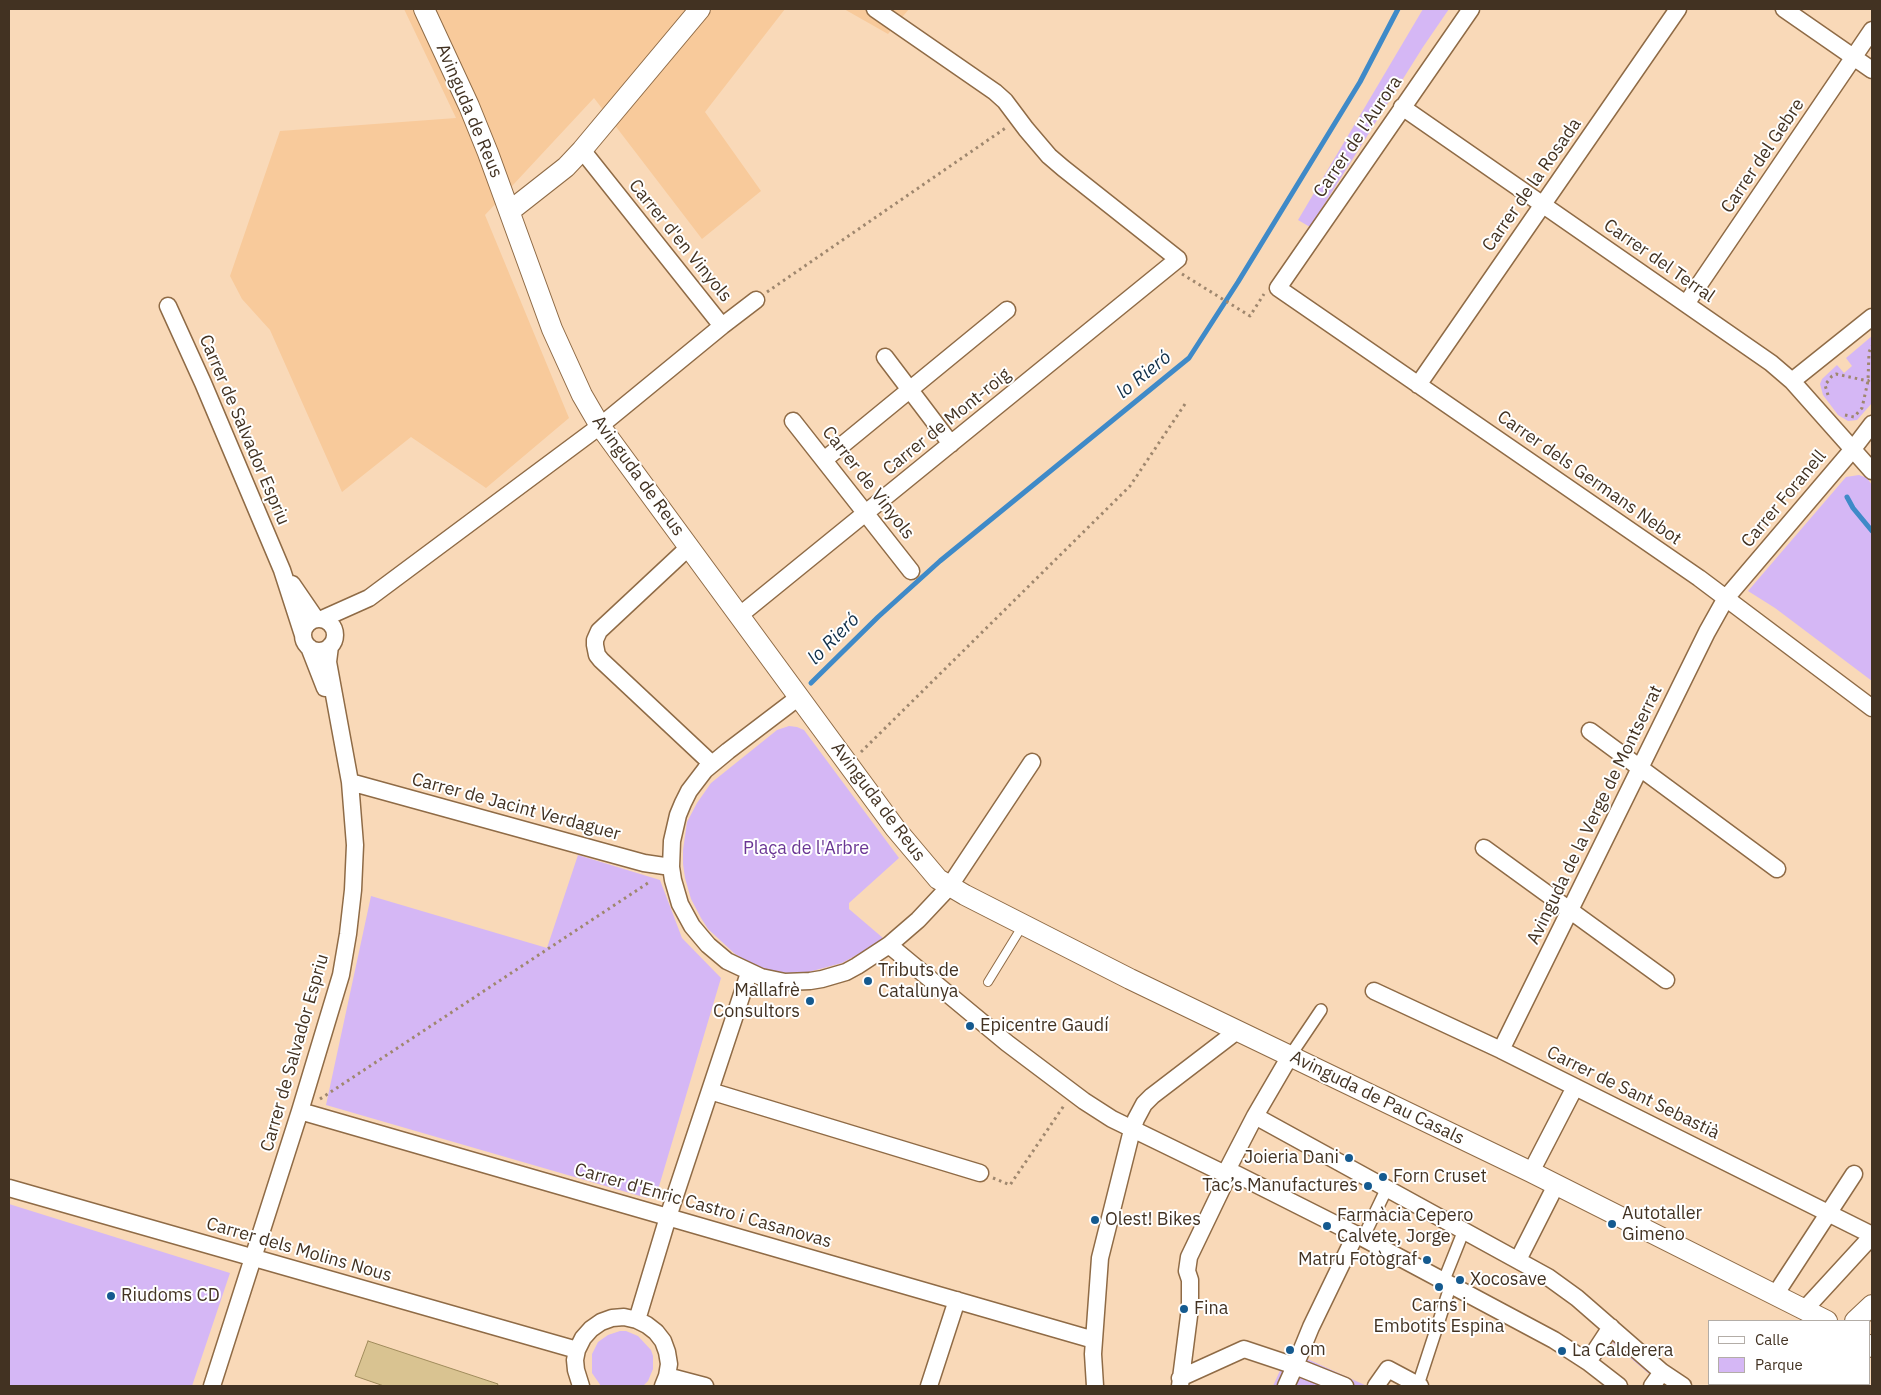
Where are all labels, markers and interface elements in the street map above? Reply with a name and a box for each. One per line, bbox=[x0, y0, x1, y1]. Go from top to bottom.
street label: Avinguda de Reus bbox=[431, 41, 507, 181]
street label: Carrer de l'Aurora bbox=[1309, 72, 1407, 202]
street label: Carrer del Gebre bbox=[1717, 95, 1809, 217]
street label: Carrer de la Rosada bbox=[1478, 114, 1586, 256]
street label: Carrer d'en Vinyols bbox=[624, 175, 736, 307]
street label: Carrer del Terral bbox=[1599, 215, 1719, 307]
street label: Carrer de Salvador Espriu bbox=[194, 332, 294, 528]
water label: lo Rieró bbox=[1112, 346, 1176, 404]
street label: Carrer de Mont-roig bbox=[879, 364, 1015, 480]
street label: Carrer dels Germans Nebot bbox=[1493, 406, 1685, 550]
street label: Avinguda de Reus bbox=[587, 412, 689, 540]
street label: Carrer de Vinyols bbox=[817, 422, 919, 544]
street label: Carrer Foranell bbox=[1737, 446, 1831, 552]
water label: lo Rieró bbox=[803, 608, 865, 670]
street label: Avinguda de la Verge de Montserrat bbox=[1523, 682, 1667, 948]
street label: Avinguda de Reus bbox=[826, 738, 930, 866]
street label: Carrer de Jacint Verdaguer bbox=[409, 769, 623, 845]
park label: Plaça de l'Arbre bbox=[743, 838, 869, 860]
street label: Carrer de Salvador Espriu bbox=[256, 952, 334, 1154]
place label: Tributs de Catalunya bbox=[878, 960, 959, 1002]
marker: Tributs de Catalunya bbox=[862, 975, 874, 987]
place label: Mallafrè Consultors bbox=[713, 980, 800, 1022]
marker: Mallafrè Consultors bbox=[804, 995, 816, 1007]
place label: Epicentre Gaudí bbox=[980, 1015, 1109, 1037]
marker: Epicentre Gaudí bbox=[964, 1020, 976, 1032]
street label: Carrer de Sant Sebastià bbox=[1543, 1042, 1723, 1144]
street label: Avinguda de Pau Casals bbox=[1286, 1046, 1468, 1150]
place label: Joieria Dani bbox=[1244, 1147, 1339, 1169]
marker: Joieria Dani bbox=[1343, 1152, 1355, 1164]
street label: Carrer d'Enric Castro i Casanovas bbox=[572, 1159, 834, 1253]
place label: Forn Cruset bbox=[1393, 1166, 1487, 1188]
marker: Forn Cruset bbox=[1377, 1171, 1389, 1183]
place label: Tac’s Manufactures bbox=[1202, 1175, 1358, 1197]
marker: Tac’s Manufactures bbox=[1362, 1180, 1374, 1192]
place label: Autotaller Gimeno bbox=[1622, 1203, 1702, 1246]
place label: Farmàcia Cepero Calvete, Jorge bbox=[1337, 1205, 1473, 1248]
place label: Olest! Bikes bbox=[1105, 1209, 1201, 1231]
street label: Carrer dels Molins Nous bbox=[204, 1213, 394, 1287]
marker: Olest! Bikes bbox=[1089, 1214, 1101, 1226]
marker: Autotaller Gimeno bbox=[1606, 1218, 1618, 1230]
marker: Farmàcia Cepero Calvete, Jorge bbox=[1321, 1220, 1333, 1232]
place label: Matru Fotògraf bbox=[1298, 1249, 1417, 1271]
marker: Matru Fotògraf bbox=[1421, 1254, 1433, 1266]
place label: Xocosave bbox=[1470, 1269, 1547, 1291]
marker: Xocosave bbox=[1454, 1274, 1466, 1286]
marker: Carns i Embotits Espina bbox=[1433, 1281, 1445, 1293]
place label: Riudoms CD bbox=[121, 1285, 220, 1307]
marker: Riudoms CD bbox=[105, 1290, 117, 1302]
place label: Carns i Embotits Espina bbox=[1374, 1295, 1504, 1338]
place label: Fina bbox=[1194, 1298, 1228, 1320]
marker: Fina bbox=[1178, 1303, 1190, 1315]
legend bbox=[1708, 1320, 1871, 1385]
text: Calle bbox=[1755, 1330, 1789, 1349]
place label: om bbox=[1300, 1339, 1326, 1361]
place label: La Calderera bbox=[1572, 1340, 1673, 1362]
marker: om bbox=[1284, 1344, 1296, 1356]
marker: La Calderera bbox=[1556, 1345, 1568, 1357]
text: Parque bbox=[1755, 1355, 1803, 1374]

